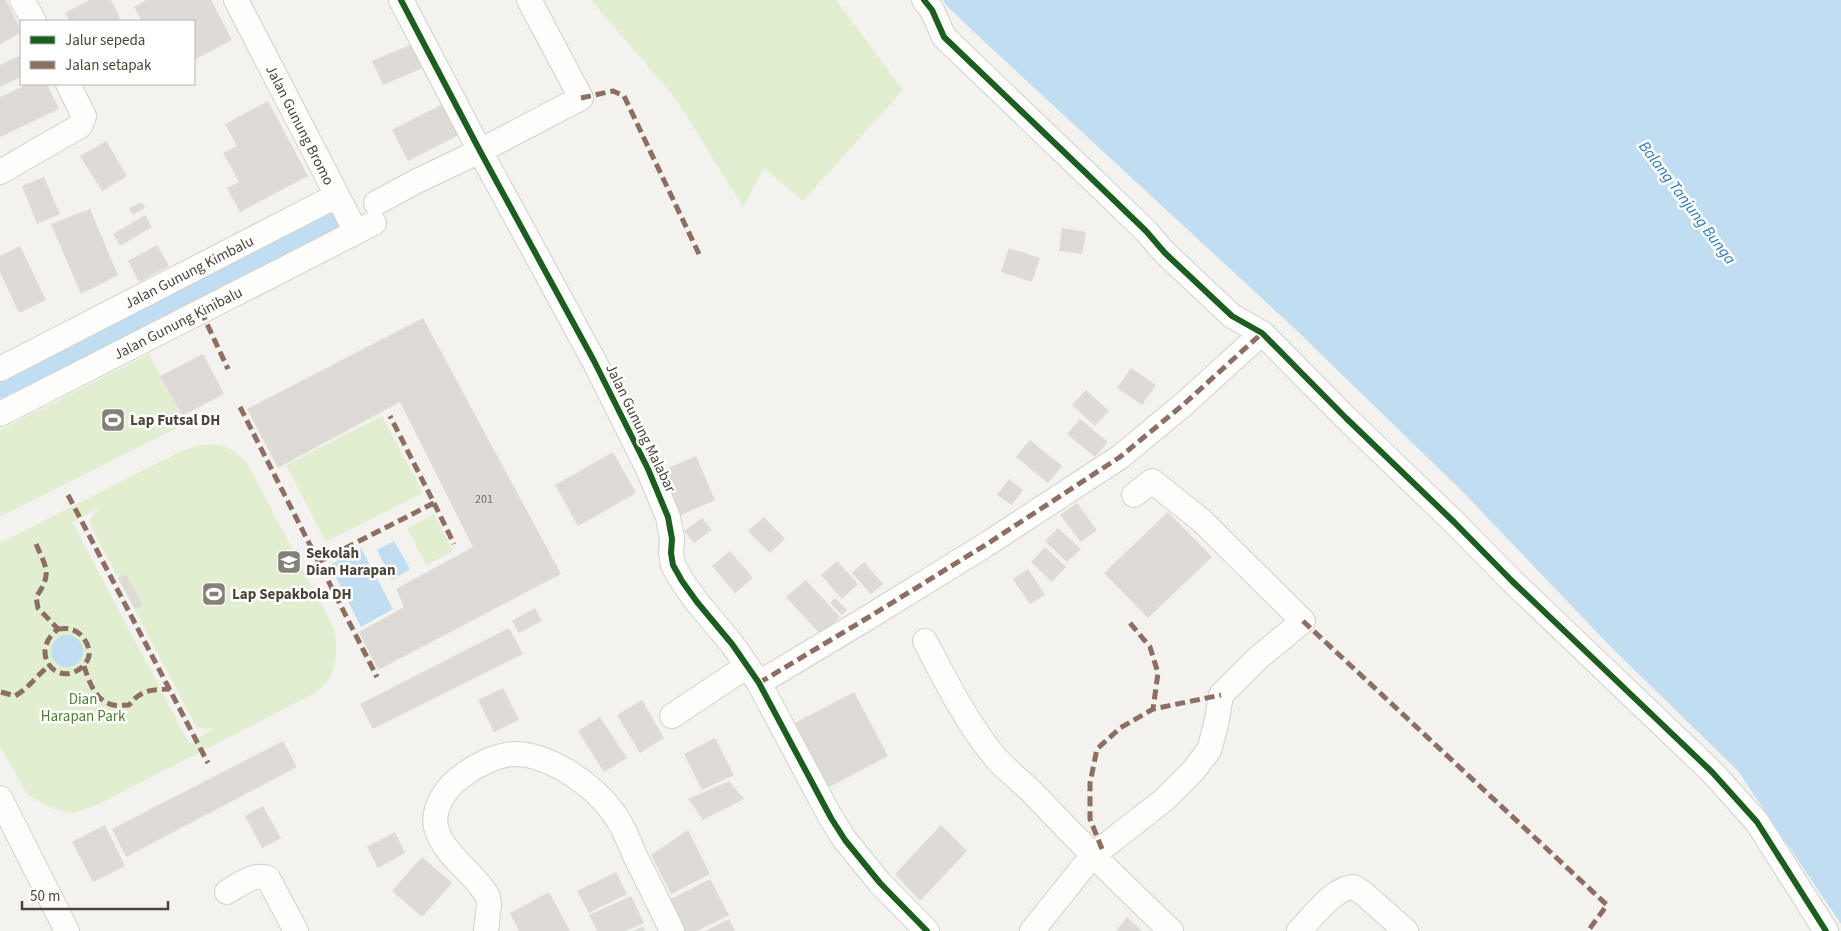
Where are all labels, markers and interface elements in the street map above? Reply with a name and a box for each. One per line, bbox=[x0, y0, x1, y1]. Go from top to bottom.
legend bbox=[20, 20, 195, 85]
text: Jalur sepeda bbox=[65, 30, 145, 51]
text: Jalan setapak bbox=[65, 55, 152, 76]
street label: Jalan Gunung Bromo bbox=[260, 61, 339, 189]
water label: Balang Tanjung Bunga bbox=[1633, 136, 1741, 269]
street label: Jalan Gunung Kimbalu bbox=[121, 231, 257, 314]
street label: Jalan Gunung Kinibalu bbox=[110, 282, 246, 365]
street label: Jalan Gunung Malabar bbox=[600, 360, 681, 497]
sports icon: Lap Futsal DH bbox=[100, 407, 126, 433]
place label: Lap Futsal DH bbox=[130, 410, 220, 431]
house number: 201 bbox=[475, 491, 493, 508]
place label: Sekolah Dian Harapan bbox=[306, 543, 396, 581]
school or university icon: Sekolah Dian Harapan bbox=[276, 549, 302, 575]
sports icon: Lap Sepakbola DH bbox=[201, 581, 227, 607]
place label: Lap Sepakbola DH bbox=[232, 584, 352, 605]
park label: Dian Harapan Park bbox=[41, 689, 126, 727]
scale bar bbox=[22, 878, 169, 910]
text: 50 m bbox=[30, 886, 60, 907]

